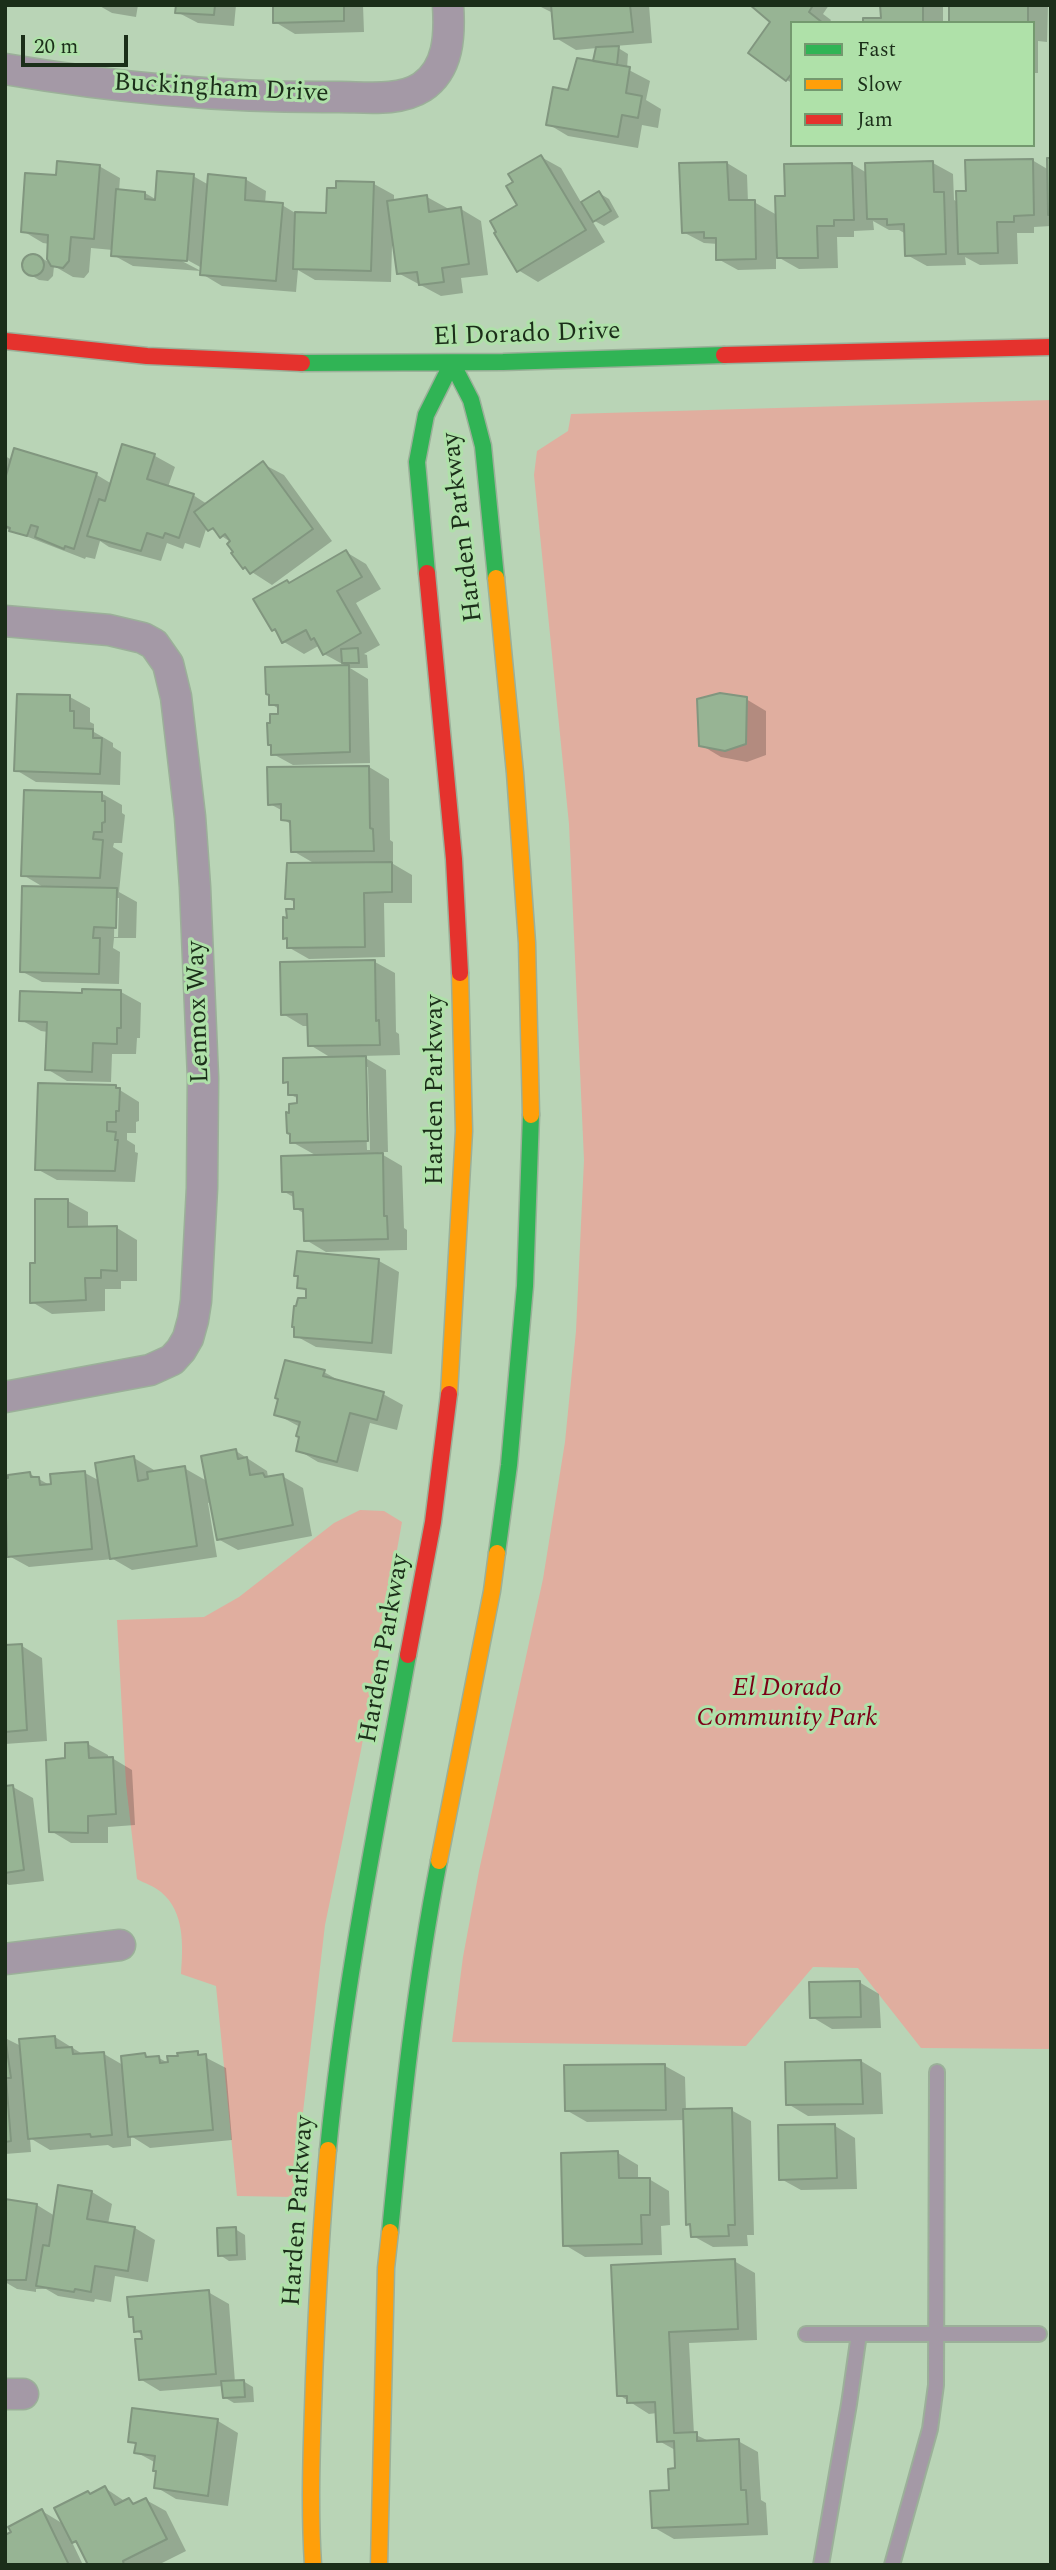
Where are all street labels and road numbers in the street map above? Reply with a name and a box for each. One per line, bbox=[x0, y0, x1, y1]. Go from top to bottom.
street label: Buckingham Drive bbox=[113, 69, 329, 111]
street label: El Dorado Drive bbox=[433, 317, 621, 355]
street label: Harden Parkway bbox=[437, 430, 491, 624]
street label: Lennox Way bbox=[182, 940, 218, 1084]
street label: Harden Parkway bbox=[421, 994, 453, 1186]
street label: Harden Parkway bbox=[354, 1552, 418, 1746]
street label: Harden Parkway bbox=[278, 2115, 322, 2307]

